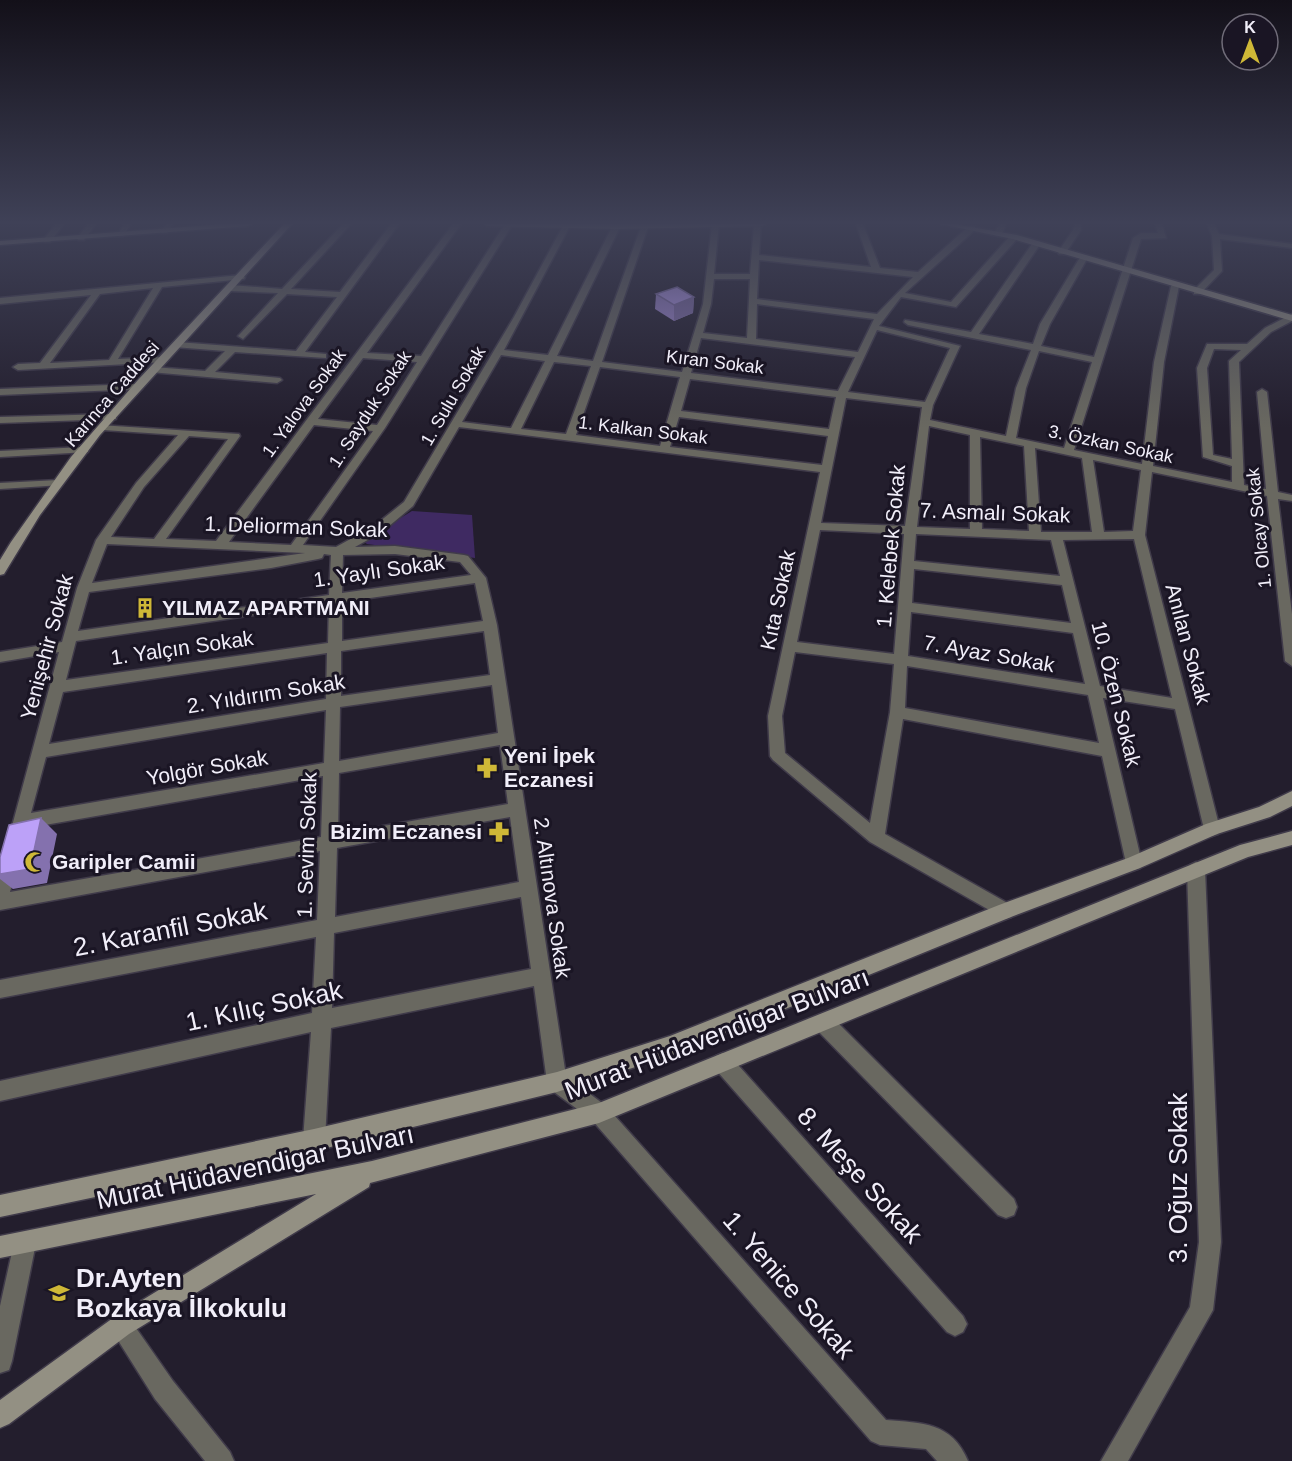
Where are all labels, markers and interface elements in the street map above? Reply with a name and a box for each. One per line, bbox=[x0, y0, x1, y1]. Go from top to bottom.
north arrow bbox=[1220, 12, 1280, 72]
text: K bbox=[1244, 19, 1256, 36]
street label: Karınca Caddesi bbox=[61, 337, 163, 451]
street label: 1. Sulu Sokak bbox=[417, 342, 490, 449]
street label: 1. Yalova Sokak bbox=[258, 344, 350, 461]
street label: 1. Sayduk Sokak bbox=[325, 346, 416, 471]
street label: Kıran Sokak bbox=[665, 346, 766, 378]
street label: 1. Kalkan Sokak bbox=[577, 412, 710, 448]
street label: 3. Özkan Sokak bbox=[1047, 421, 1176, 467]
street label: 1. Kelebek Sokak bbox=[872, 463, 909, 628]
street label: 1. Olcay Sokak bbox=[1243, 466, 1275, 589]
street label: 7. Asmalı Sokak bbox=[919, 498, 1071, 527]
street label: 1. Deliorman Sokak bbox=[204, 512, 388, 541]
street label: Kıta Sokak bbox=[756, 547, 799, 652]
street label: 1. Yaylı Sokak bbox=[312, 550, 447, 591]
street label: Yenişehir Sokak bbox=[16, 571, 77, 722]
street label: Anılan Sokak bbox=[1161, 581, 1216, 707]
building icon: YILMAZ APARTMANI bbox=[133, 596, 157, 620]
place label: YILMAZ APARTMANI bbox=[162, 596, 370, 619]
street label: 10. Özen Sokak bbox=[1087, 619, 1146, 770]
street label: 1. Yalçın Sokak bbox=[109, 626, 255, 669]
street label: 7. Ayaz Sokak bbox=[922, 631, 1057, 676]
street label: 2. Yıldırım Sokak bbox=[185, 670, 347, 717]
place label: Yeni İpek Eczanesi bbox=[504, 744, 595, 791]
street label: Yolgör Sokak bbox=[144, 745, 270, 790]
pharmacy icon: Yeni İpek Eczanesi bbox=[475, 756, 499, 780]
street label: 1. Sevim Sokak bbox=[292, 771, 321, 918]
street label: 2. Altınova Sokak bbox=[530, 816, 575, 980]
place label: Bizim Eczanesi bbox=[330, 820, 482, 843]
pharmacy icon: Bizim Eczanesi bbox=[487, 820, 511, 844]
mosque icon: Garipler Camii bbox=[23, 850, 47, 874]
place label: Garipler Camii bbox=[52, 850, 196, 873]
street label: 2. Karanfil Sokak bbox=[71, 895, 270, 962]
street label: Murat Hüdavendigar Bulvarı bbox=[561, 962, 873, 1106]
street label: 1. Kılıç Sokak bbox=[183, 975, 346, 1037]
street label: 3. Oğuz Sokak bbox=[1163, 1092, 1193, 1263]
street label: 8. Meşe Sokak bbox=[791, 1101, 929, 1250]
street label: Murat Hüdavendigar Bulvarı bbox=[94, 1119, 416, 1215]
street label: 1. Yenice Sokak bbox=[717, 1205, 862, 1365]
place label: Dr.Ayten Bozkaya İlkokulu bbox=[76, 1263, 287, 1323]
school or university icon: Dr.Ayten Bozkaya İlkokulu bbox=[47, 1281, 71, 1305]

